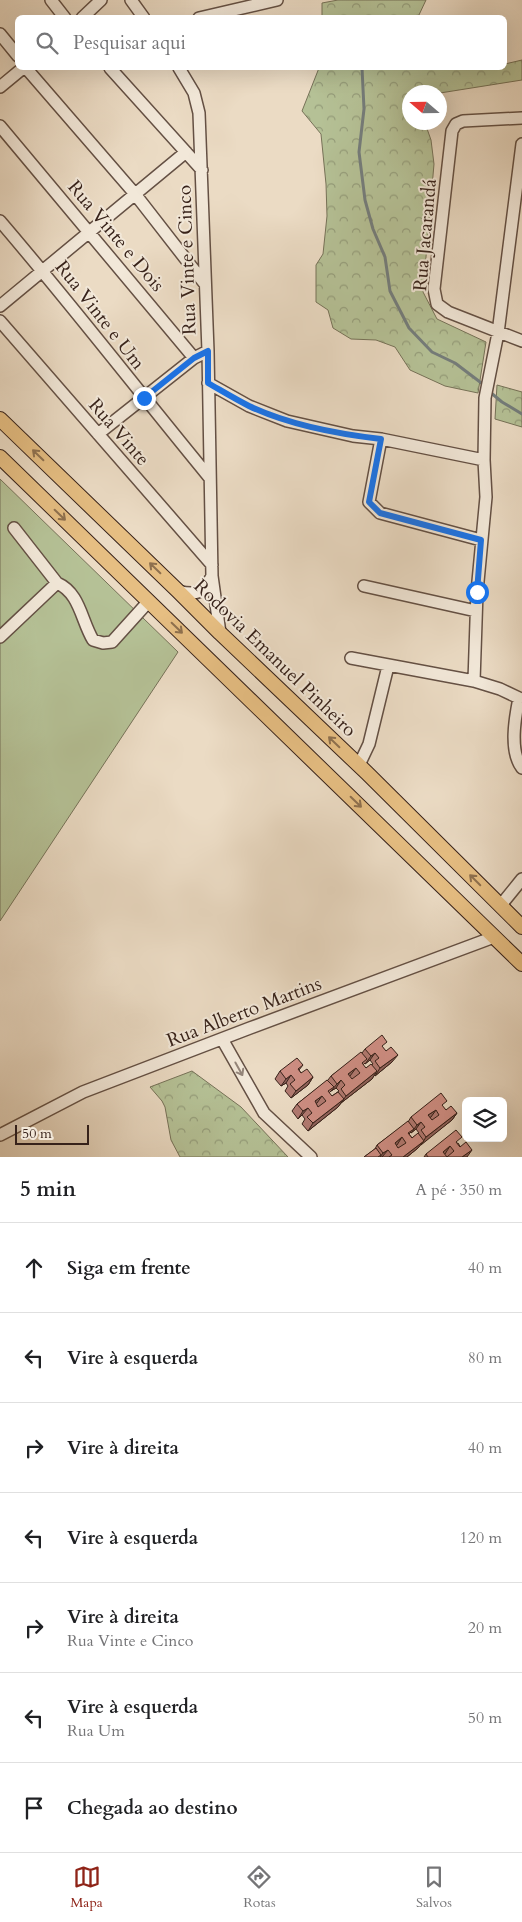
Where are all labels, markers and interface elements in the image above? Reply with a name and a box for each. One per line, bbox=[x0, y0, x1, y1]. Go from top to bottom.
search box bbox=[15, 15, 507, 70]
icon: search bbox=[33, 29, 61, 57]
text: Pesquisar aqui bbox=[73, 30, 186, 56]
north arrow bbox=[402, 85, 447, 130]
street label: Rua Vinte e Dois bbox=[62, 175, 170, 297]
street label: Rua Jacarandá bbox=[407, 178, 443, 292]
street label: Rua Vinte e Cinco bbox=[171, 185, 203, 335]
street label: Rua Vinte e Um bbox=[49, 255, 151, 376]
route end bbox=[133, 387, 156, 410]
street label: Rua Vinte bbox=[82, 393, 156, 471]
one-way arrow bbox=[31, 449, 44, 461]
one-way arrow bbox=[54, 509, 66, 521]
one-way arrow bbox=[149, 562, 161, 574]
street label: Rodovia Emanuel Pinheiro bbox=[188, 573, 362, 743]
route start bbox=[466, 581, 489, 604]
one-way arrow bbox=[171, 622, 183, 634]
one-way arrow bbox=[328, 736, 341, 748]
one-way arrow bbox=[350, 796, 362, 809]
one-way arrow bbox=[469, 874, 482, 886]
street label: Rua Alberto Martins bbox=[163, 970, 325, 1054]
one-way arrow bbox=[234, 1062, 244, 1077]
map controls bbox=[462, 1097, 507, 1142]
button: layers bbox=[462, 1097, 507, 1142]
scale bar bbox=[15, 1122, 89, 1145]
text: 50 m bbox=[22, 1124, 52, 1143]
text: 5 min bbox=[20, 1175, 76, 1204]
text: A pé · 350 m bbox=[415, 1179, 502, 1201]
icon: ahead bbox=[20, 1254, 48, 1282]
text: Siga em frente bbox=[67, 1255, 191, 1281]
text: 40 m bbox=[468, 1257, 502, 1279]
icon: left bbox=[20, 1344, 48, 1372]
text: Vire à esquerda bbox=[67, 1345, 198, 1371]
text: 80 m bbox=[468, 1347, 502, 1369]
icon: right bbox=[20, 1434, 48, 1462]
text: Vire à direita bbox=[67, 1435, 179, 1461]
text: 40 m bbox=[468, 1437, 502, 1459]
icon: left bbox=[20, 1524, 48, 1552]
text: Vire à esquerda bbox=[67, 1525, 198, 1551]
text: 120 m bbox=[460, 1527, 502, 1549]
text: Vire à direita bbox=[67, 1604, 179, 1630]
icon: right bbox=[20, 1614, 48, 1642]
text: 20 m bbox=[468, 1617, 502, 1639]
text: Rua Vinte e Cinco bbox=[67, 1630, 193, 1652]
text: Vire à esquerda bbox=[67, 1694, 198, 1720]
icon: left bbox=[20, 1704, 48, 1732]
text: 50 m bbox=[468, 1707, 502, 1729]
text: Rua Um bbox=[67, 1720, 125, 1742]
icon: arrive bbox=[20, 1794, 48, 1822]
text: Chegada ao destino bbox=[67, 1795, 238, 1821]
tab: Mapa bbox=[70, 1863, 103, 1912]
tab: Rotas bbox=[243, 1863, 276, 1912]
tab: Salvos bbox=[416, 1863, 452, 1912]

